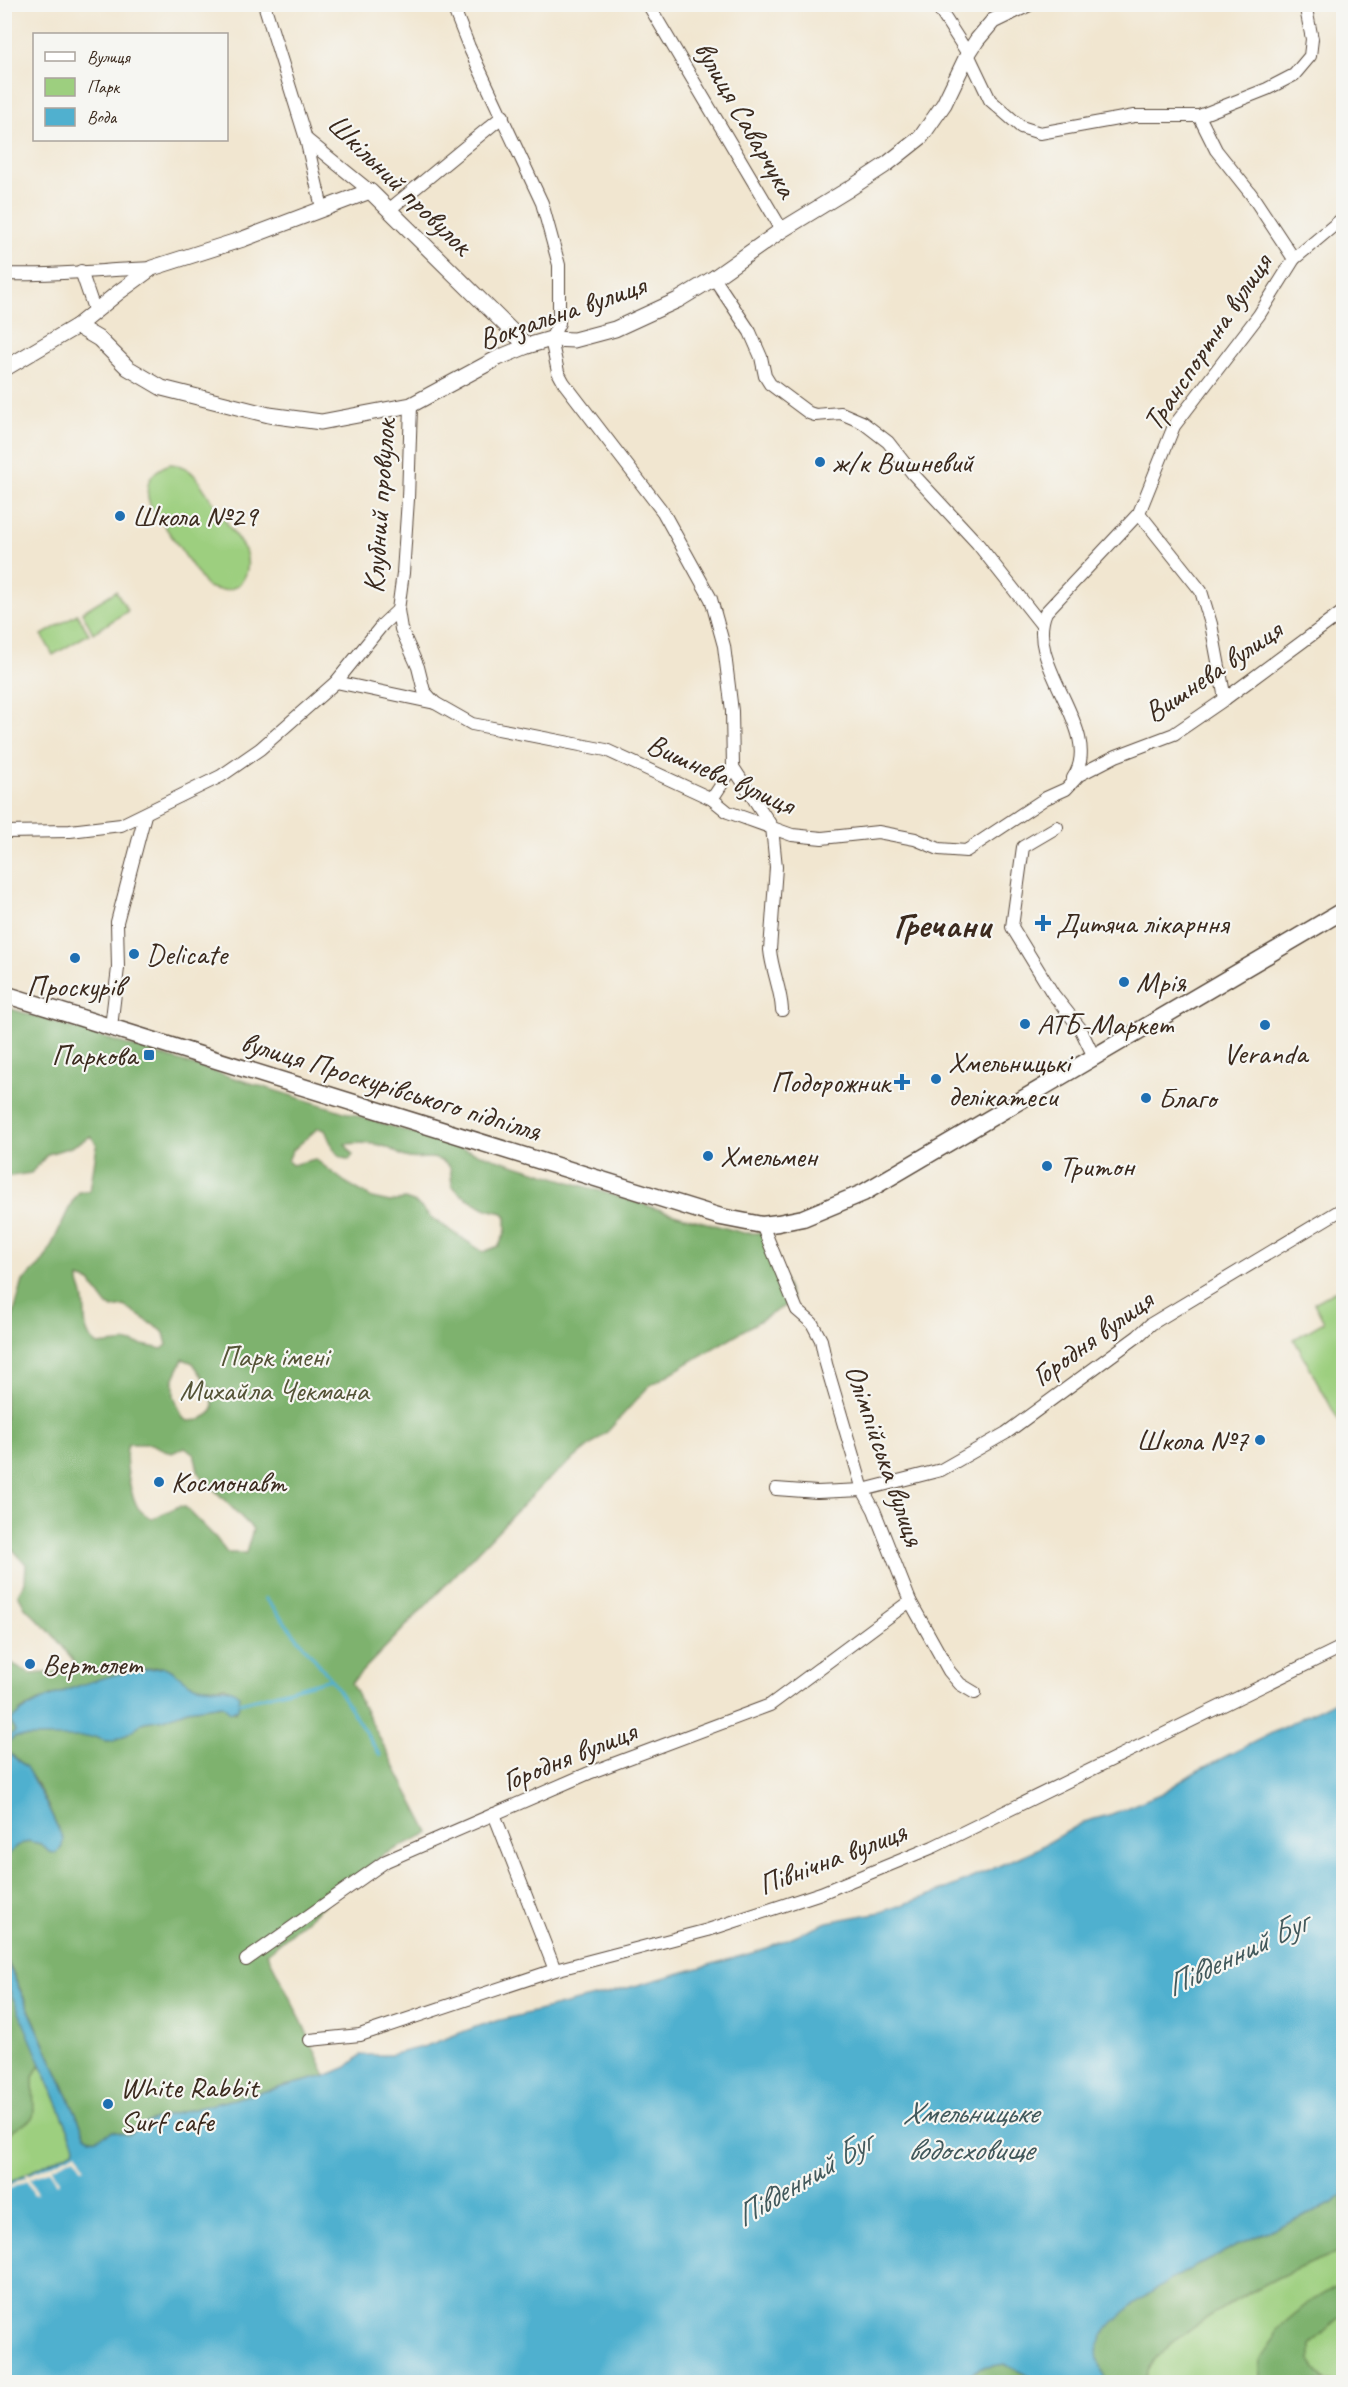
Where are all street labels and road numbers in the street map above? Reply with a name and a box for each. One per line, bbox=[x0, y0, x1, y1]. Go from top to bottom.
street label: вулиця Саварчука bbox=[686, 34, 807, 206]
street label: Шкільний провулок bbox=[319, 105, 482, 264]
street label: Транспортна вулиця bbox=[1134, 244, 1282, 438]
street label: Вокзальна вулиця bbox=[474, 265, 653, 358]
street label: Клубний провулок bbox=[354, 416, 404, 594]
street label: Вишнева вулиця bbox=[1137, 610, 1291, 731]
street label: Вишнева вулиця bbox=[641, 724, 803, 825]
street label: вулиця Проскурівського підпілля bbox=[237, 1022, 546, 1150]
street label: Городня вулиця bbox=[1024, 1280, 1162, 1395]
street label: Олімпійська вулиця bbox=[836, 1359, 934, 1552]
street label: Городня вулиця bbox=[496, 1711, 644, 1800]
street label: Північна вулиця bbox=[752, 1812, 913, 1904]

